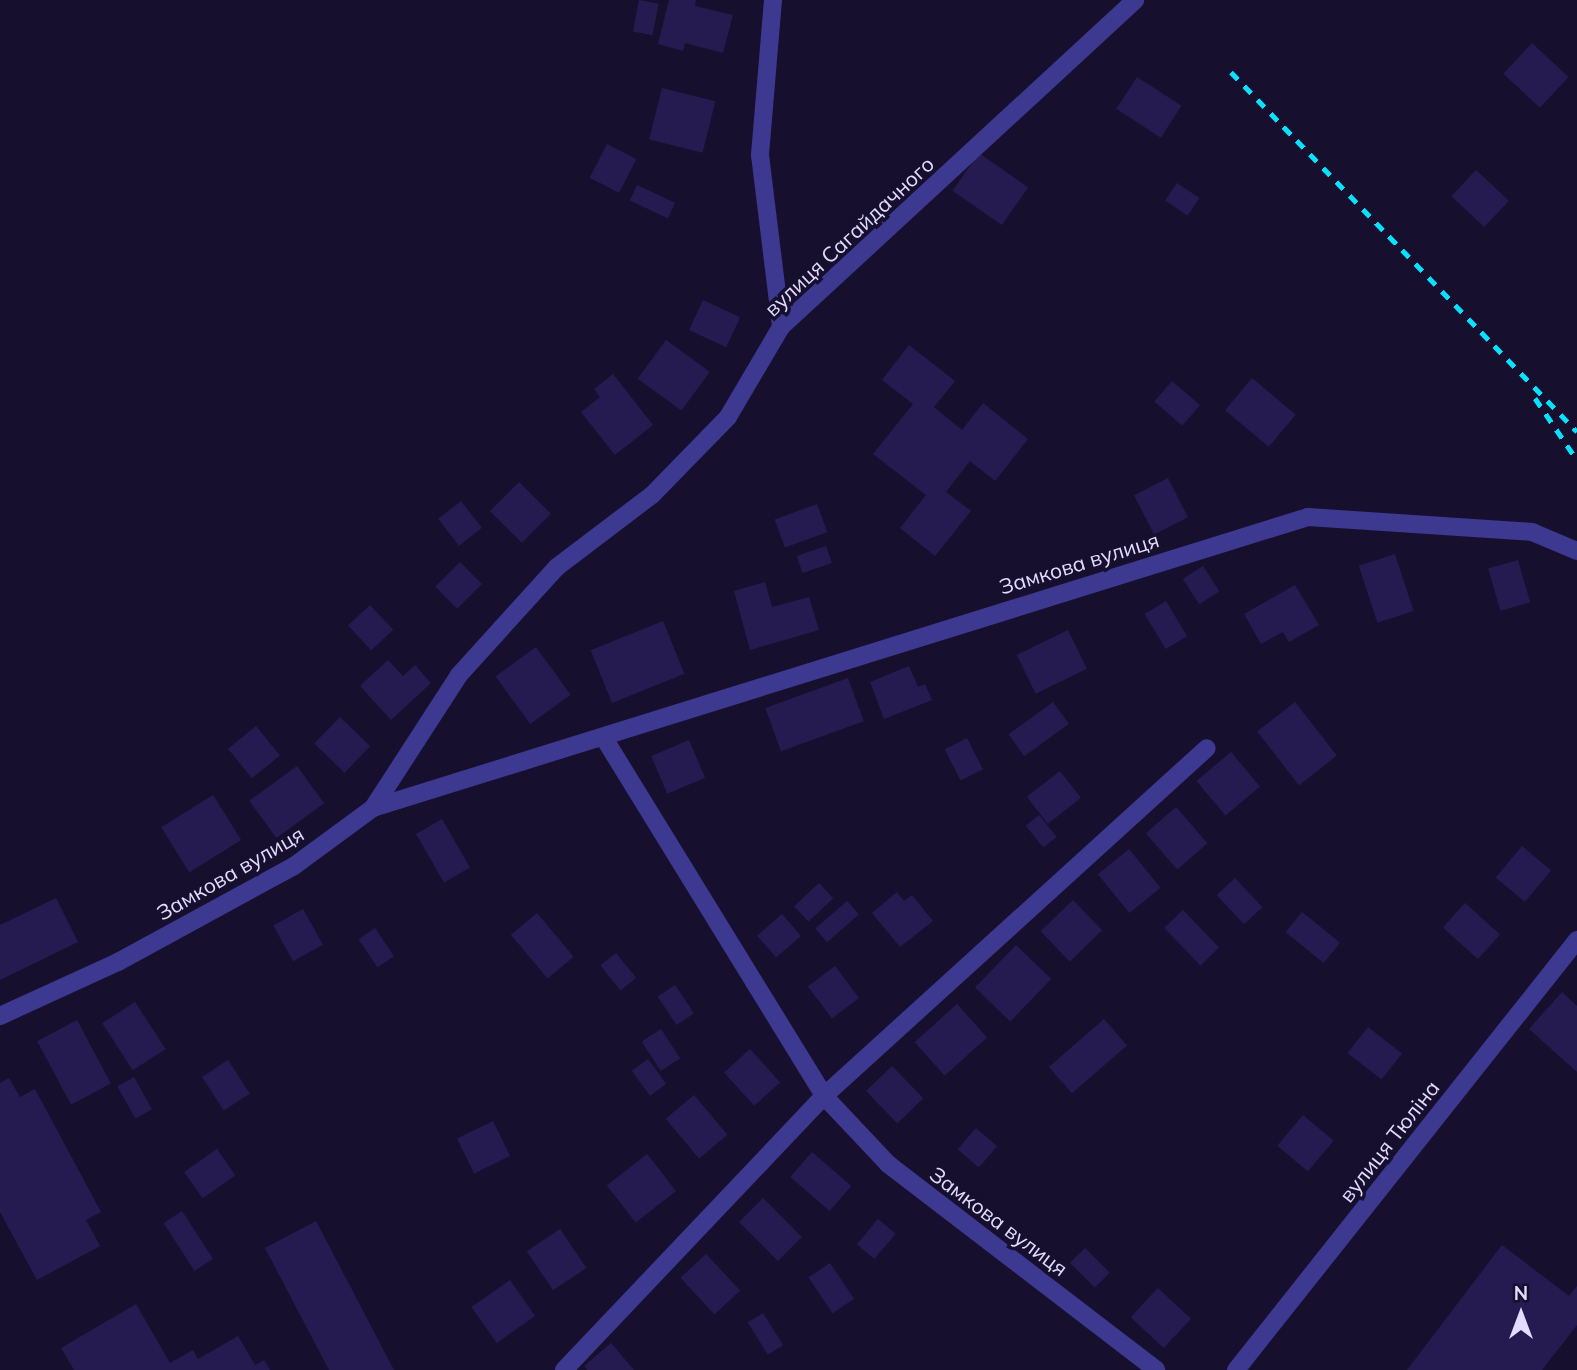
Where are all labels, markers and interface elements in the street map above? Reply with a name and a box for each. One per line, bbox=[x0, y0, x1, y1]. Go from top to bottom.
street label: вулиця Сагайдачного bbox=[759, 151, 939, 321]
street label: Замкова вулиця bbox=[996, 527, 1162, 599]
street label: Замкова вулиця bbox=[152, 821, 308, 925]
street label: вулиця Тюліна bbox=[1334, 1075, 1444, 1207]
street label: Замкова вулиця bbox=[925, 1161, 1073, 1281]
north arrow bbox=[1486, 1279, 1556, 1349]
text: N bbox=[1514, 1281, 1528, 1305]

